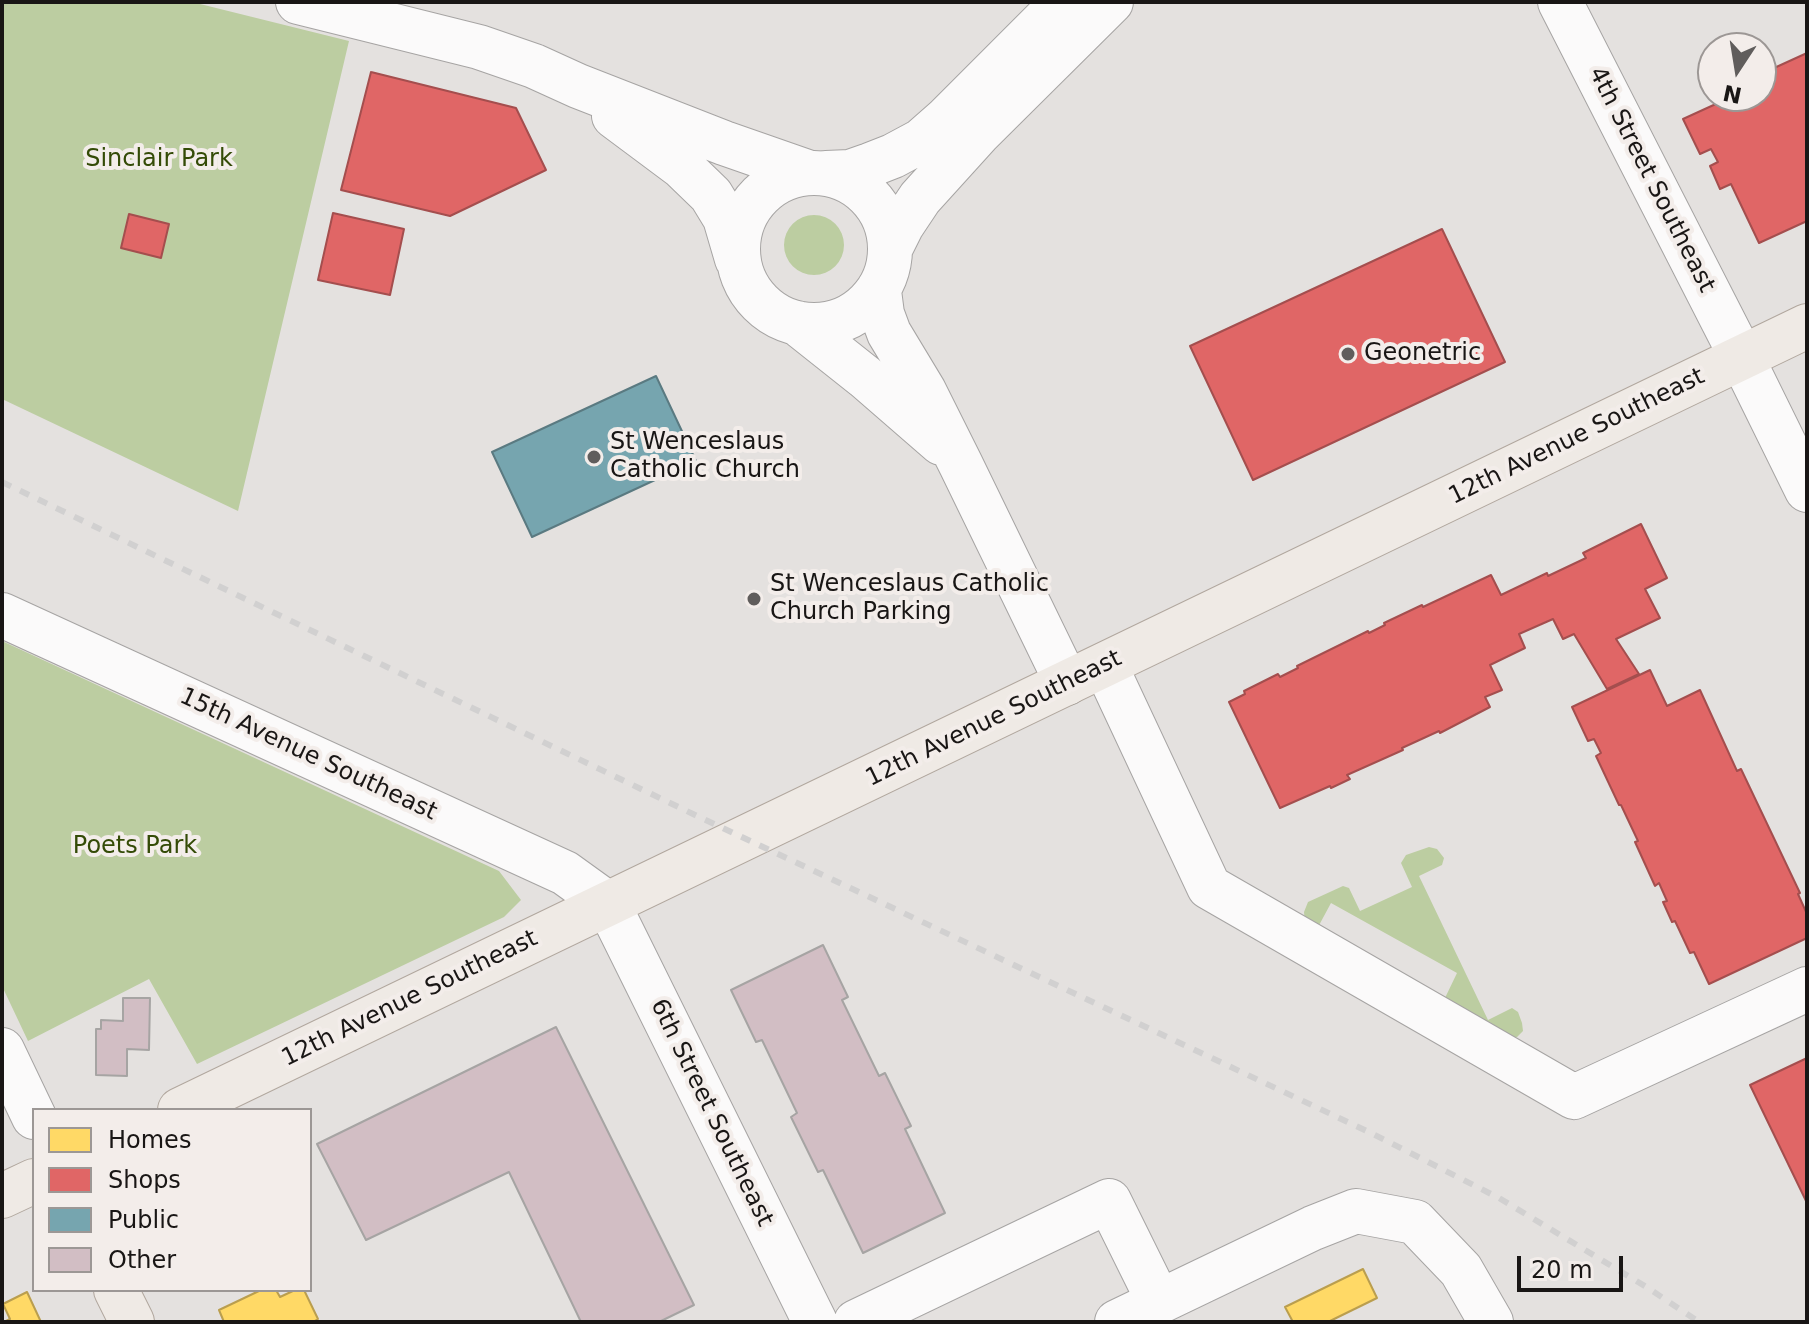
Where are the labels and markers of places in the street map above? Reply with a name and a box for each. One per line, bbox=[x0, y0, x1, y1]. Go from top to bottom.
place label: Geonetric bbox=[1364, 340, 1481, 368]
marker: Geonetric bbox=[1339, 345, 1357, 363]
place label: St Wenceslaus Catholic Church bbox=[610, 429, 800, 485]
marker: St Wenceslaus Catholic Church bbox=[585, 448, 603, 466]
place label: St Wenceslaus Catholic Church Parking bbox=[770, 571, 1049, 627]
marker: St Wenceslaus Catholic Church Parking bbox=[745, 590, 763, 608]

